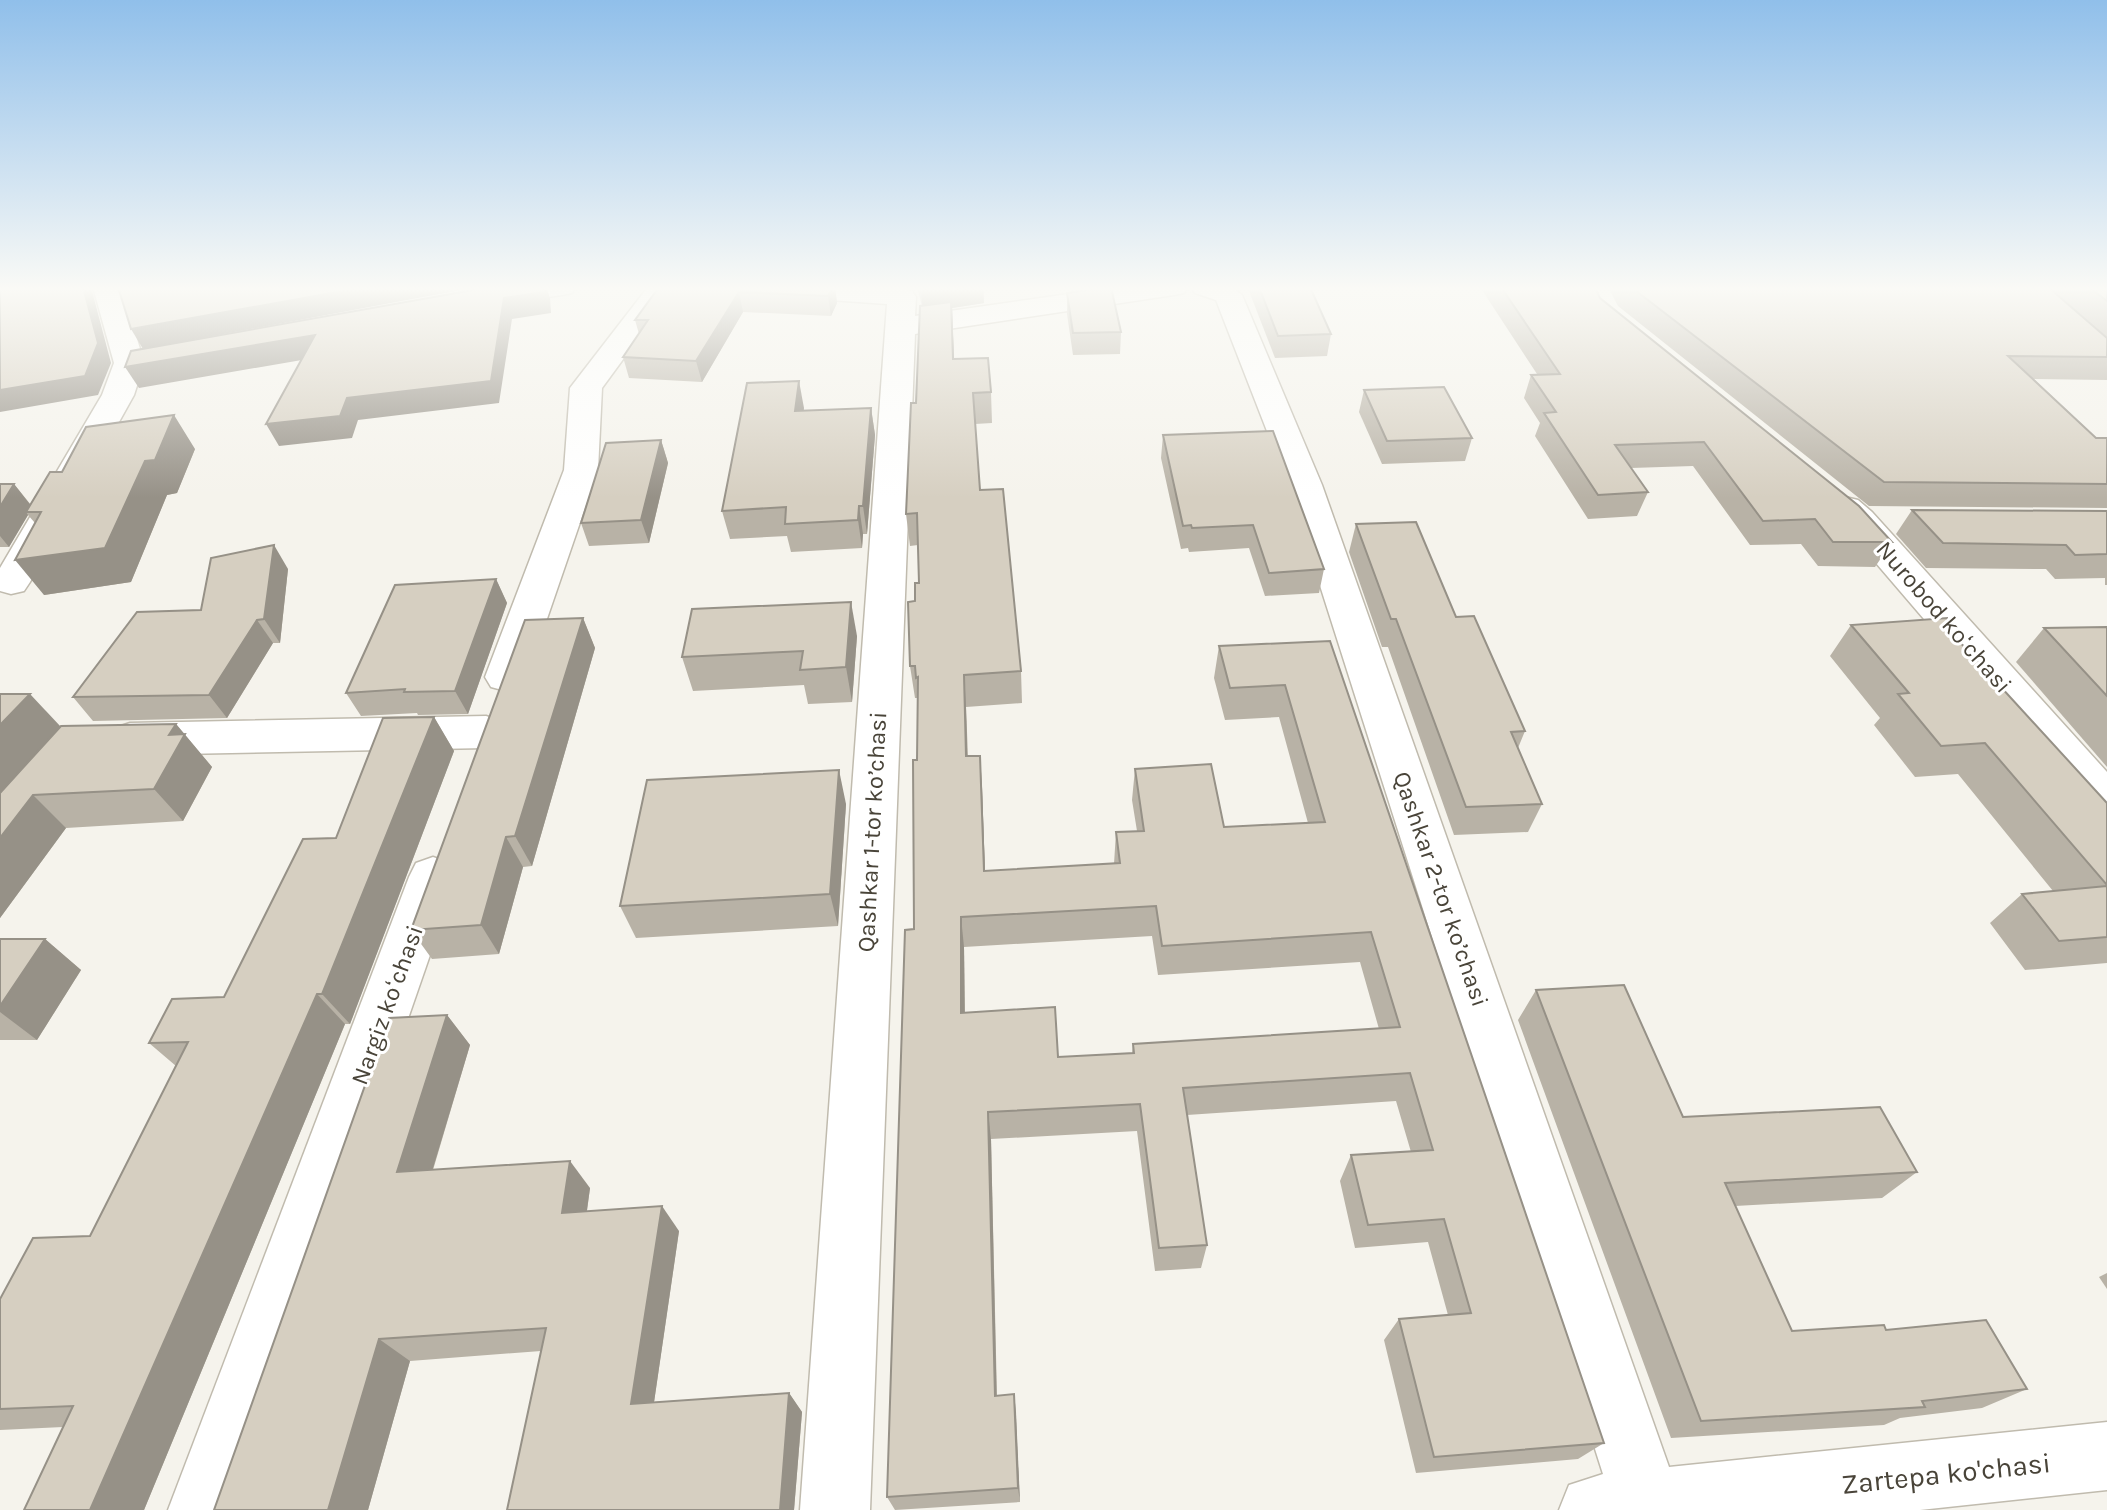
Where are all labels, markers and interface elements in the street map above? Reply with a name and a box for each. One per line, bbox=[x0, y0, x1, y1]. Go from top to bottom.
street label: Nurobod koʻchasi bbox=[1871, 535, 2017, 699]
street label: Qashkar 1-tor koʼchasi bbox=[852, 711, 892, 953]
street label: Qashkar 2-tor koʼchasi bbox=[1388, 768, 1494, 1010]
street label: Nargiz koʻchasi bbox=[345, 921, 429, 1089]
street label: Zartepa ko'chasi bbox=[1840, 1446, 2052, 1501]

